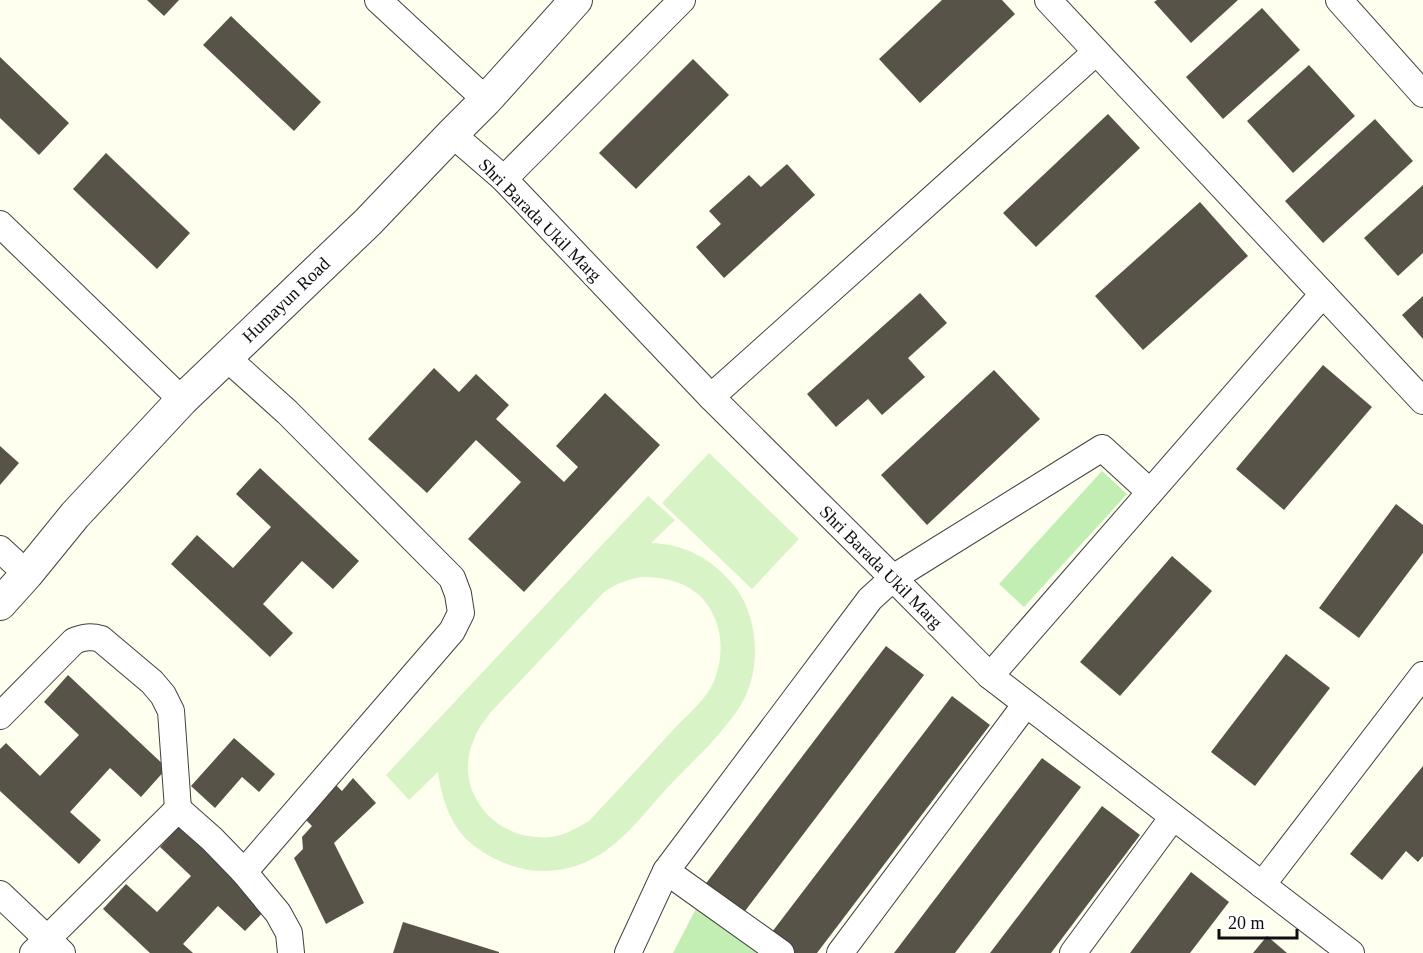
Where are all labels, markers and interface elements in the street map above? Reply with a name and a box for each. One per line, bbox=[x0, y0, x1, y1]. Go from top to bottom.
street label: Shri Barada Ukil Marg bbox=[475, 155, 605, 285]
street label: Humayun Road bbox=[238, 253, 334, 347]
street label: Shri Barada Ukil Marg bbox=[816, 502, 946, 632]
scale bar bbox=[1219, 902, 1297, 940]
text: 20 m bbox=[1228, 913, 1265, 933]

